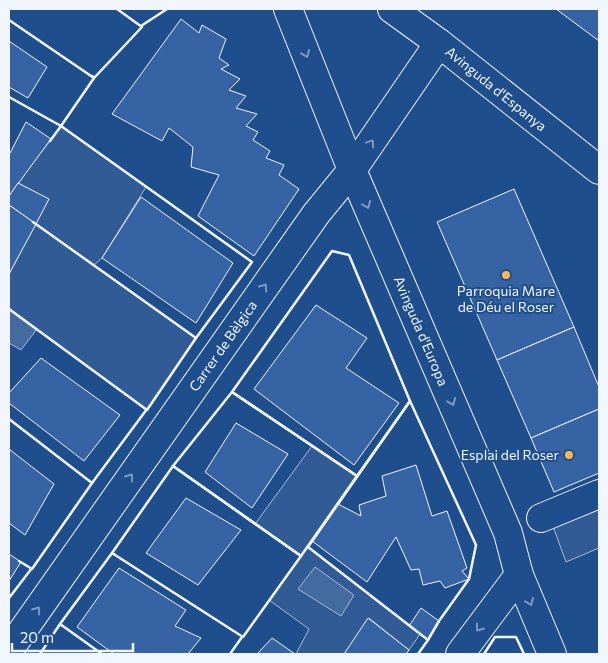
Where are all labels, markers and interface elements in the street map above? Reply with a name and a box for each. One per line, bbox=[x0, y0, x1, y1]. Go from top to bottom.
street label: Avinguda d'Espanya bbox=[442, 43, 550, 135]
one-way arrow bbox=[300, 49, 311, 58]
one-way arrow bbox=[365, 139, 374, 148]
one-way arrow bbox=[361, 200, 372, 209]
marker: Parroquia Mare de Déu el Roser bbox=[500, 269, 512, 281]
street label: Avinguda d'Europa bbox=[391, 273, 452, 388]
place label: Parroquia Mare de Déu el Roser bbox=[457, 282, 555, 315]
one-way arrow bbox=[258, 284, 267, 293]
street label: Carrer de Bèlgica bbox=[185, 297, 260, 394]
one-way arrow bbox=[445, 397, 456, 406]
place label: Esplai del Roser bbox=[461, 446, 559, 463]
marker: Esplai del Roser bbox=[563, 449, 575, 461]
one-way arrow bbox=[124, 474, 133, 483]
one-way arrow bbox=[524, 597, 534, 606]
one-way arrow bbox=[31, 607, 40, 616]
scale bar bbox=[12, 620, 134, 652]
one-way arrow bbox=[477, 622, 485, 631]
text: 20 m bbox=[20, 628, 54, 646]

